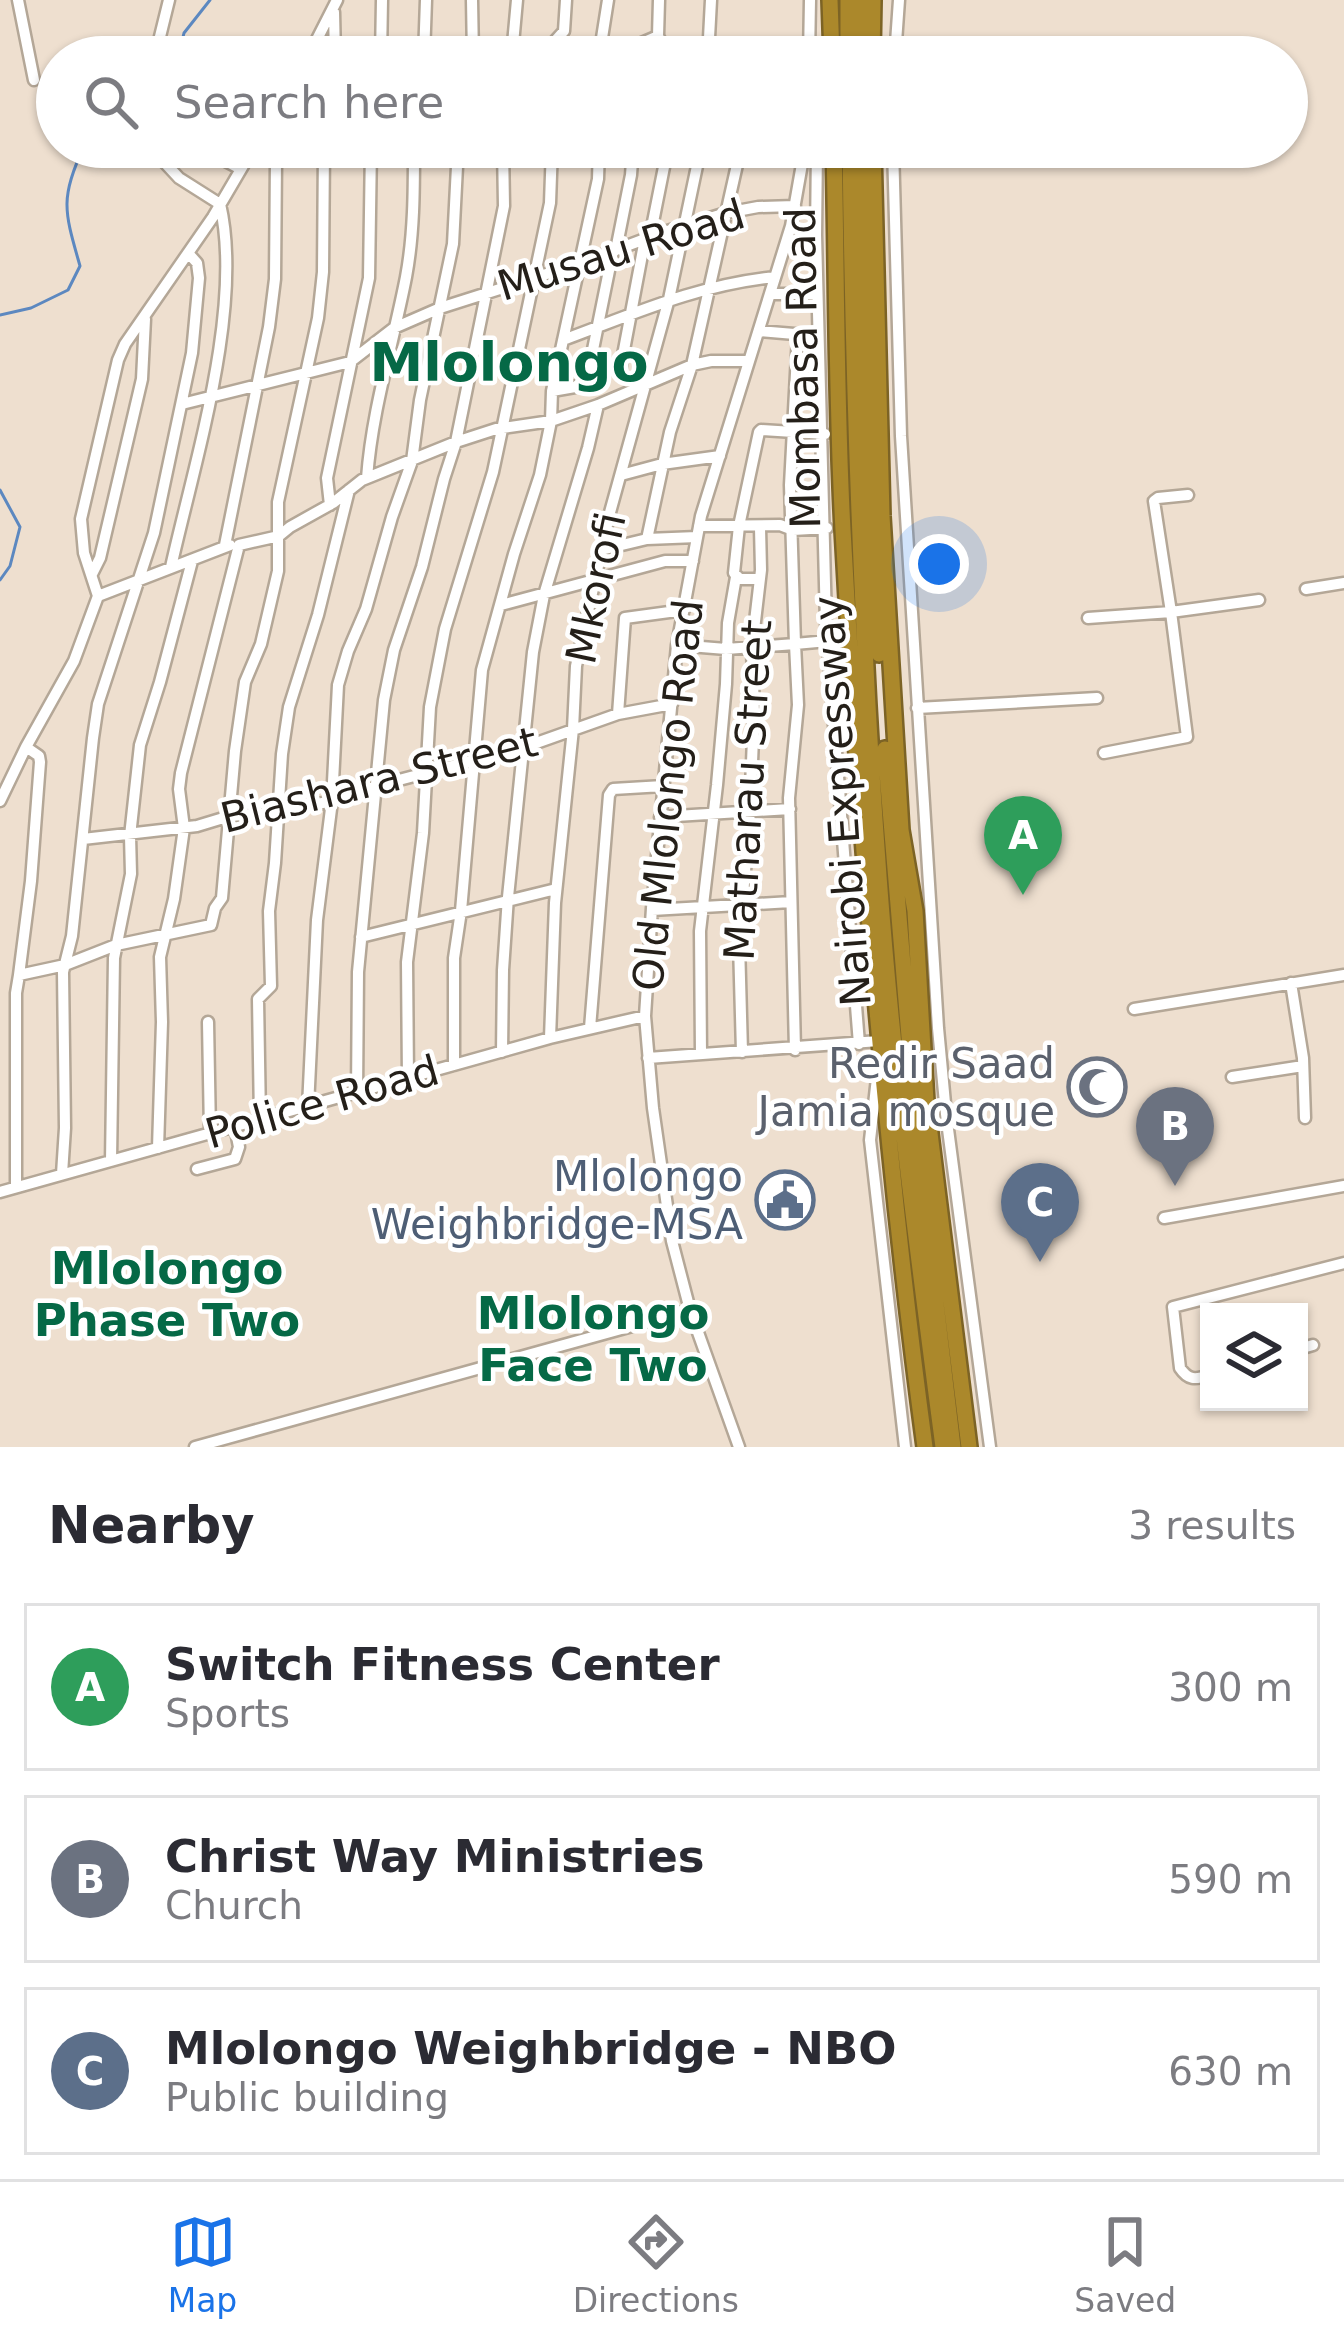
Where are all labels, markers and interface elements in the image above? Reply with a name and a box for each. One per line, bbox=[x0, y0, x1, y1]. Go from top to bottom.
search box bbox=[36, 36, 1308, 168]
icon: search bbox=[78, 69, 144, 135]
text: Search here bbox=[174, 76, 444, 129]
street label: Musau Road bbox=[492, 189, 750, 311]
street label: Mombasa Road bbox=[776, 207, 830, 529]
district label: Mlolongo bbox=[369, 331, 649, 394]
street label: Mkorofi bbox=[556, 508, 636, 668]
your location bbox=[909, 534, 969, 594]
street label: Nairobi Expressway bbox=[803, 594, 881, 1008]
street label: Old Mlolongo Road bbox=[623, 597, 713, 993]
street label: Matharau Street bbox=[715, 618, 781, 962]
street label: Biashara Street bbox=[216, 717, 542, 843]
pin: A bbox=[984, 796, 1062, 895]
place label: Redir Saad Jamia mosque bbox=[755, 1039, 1055, 1136]
street label: Police Road bbox=[200, 1045, 444, 1159]
mosque icon: Redir Saad Jamia mosque bbox=[1066, 1056, 1128, 1118]
pin: B bbox=[1136, 1087, 1214, 1186]
place label: Mlolongo Weighbridge-MSA bbox=[371, 1152, 743, 1249]
pin: C bbox=[1001, 1163, 1079, 1262]
public building icon: Mlolongo Weighbridge-MSA bbox=[754, 1169, 816, 1231]
district label: Mlolongo Phase Two bbox=[34, 1242, 300, 1347]
district label: Mlolongo Face Two bbox=[477, 1287, 709, 1392]
map controls bbox=[1200, 1303, 1308, 1411]
button: layers bbox=[1200, 1303, 1308, 1411]
text: Nearby bbox=[48, 1496, 255, 1555]
text: 3 results bbox=[1128, 1503, 1296, 1548]
text: Switch Fitness Center bbox=[165, 1638, 720, 1691]
text: A bbox=[75, 1665, 105, 1710]
text: 300 m bbox=[1168, 1665, 1293, 1710]
text: Sports bbox=[165, 1691, 290, 1736]
text: Christ Way Ministries bbox=[165, 1830, 705, 1883]
text: B bbox=[75, 1857, 105, 1902]
text: 590 m bbox=[1168, 1857, 1293, 1902]
text: Church bbox=[165, 1883, 303, 1928]
text: Mlolongo Weighbridge - NBO bbox=[165, 2022, 897, 2075]
text: C bbox=[76, 2049, 104, 2094]
text: 630 m bbox=[1168, 2049, 1293, 2094]
text: Public building bbox=[165, 2075, 449, 2120]
tab: Map bbox=[168, 2209, 237, 2320]
tab: Directions bbox=[573, 2209, 739, 2320]
tab: Saved bbox=[1074, 2209, 1176, 2320]

